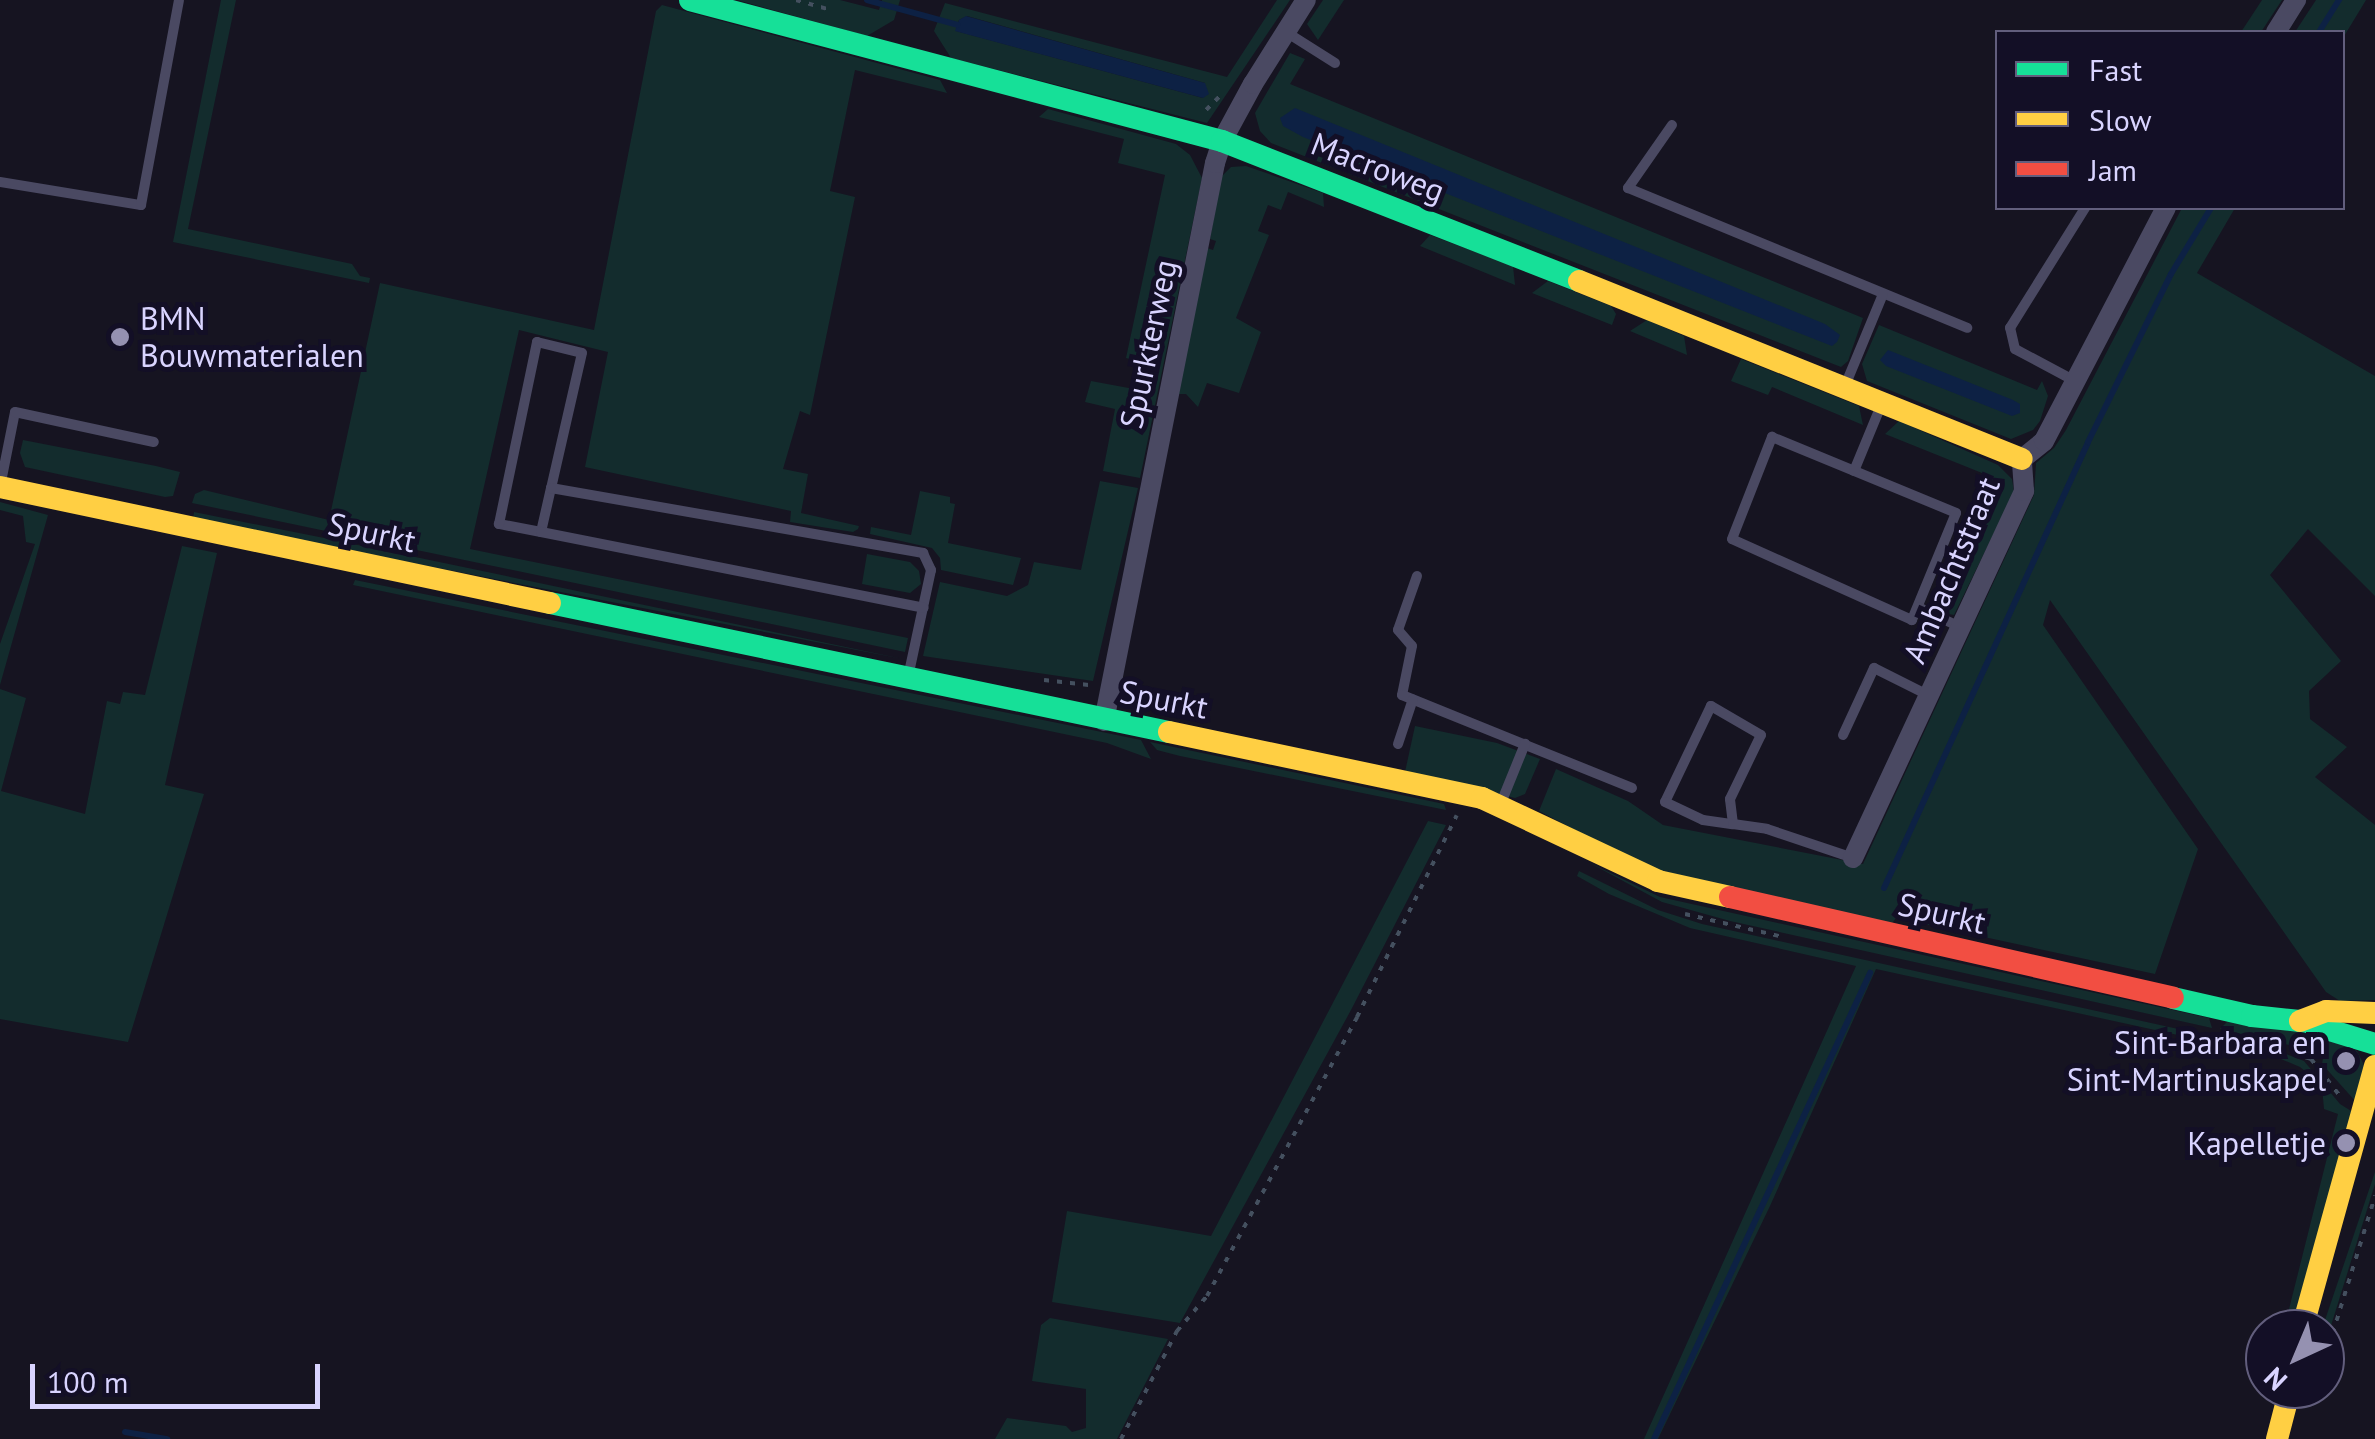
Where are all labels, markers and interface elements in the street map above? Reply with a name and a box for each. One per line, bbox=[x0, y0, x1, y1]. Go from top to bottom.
legend bbox=[1995, 30, 2345, 210]
text: Fast bbox=[2089, 50, 2142, 89]
text: Slow bbox=[2089, 100, 2152, 139]
street label: Macroweg bbox=[1306, 124, 1450, 210]
text: Jam bbox=[2089, 150, 2137, 189]
street label: Spurkterweg bbox=[1111, 256, 1185, 432]
place label: BMN Bouwmaterialen bbox=[140, 300, 364, 375]
marker: BMN Bouwmaterialen bbox=[109, 326, 131, 348]
street label: Ambachtstraat bbox=[1895, 471, 2007, 669]
street label: Spurkt bbox=[325, 504, 419, 560]
street label: Spurkt bbox=[1117, 672, 1211, 726]
street label: Spurkt bbox=[1895, 884, 1989, 942]
place label: Sint-Barbara en Sint-Martinuskapel bbox=[2067, 1024, 2326, 1099]
marker: Sint-Barbara en Sint-Martinuskapel bbox=[2335, 1050, 2357, 1072]
place label: Kapelletje bbox=[2187, 1124, 2326, 1162]
marker: Kapelletje bbox=[2335, 1132, 2357, 1154]
north arrow bbox=[2245, 1309, 2345, 1409]
scale bar bbox=[35, 1344, 325, 1406]
text: N bbox=[2256, 1360, 2295, 1399]
text: 100 m bbox=[47, 1362, 128, 1401]

